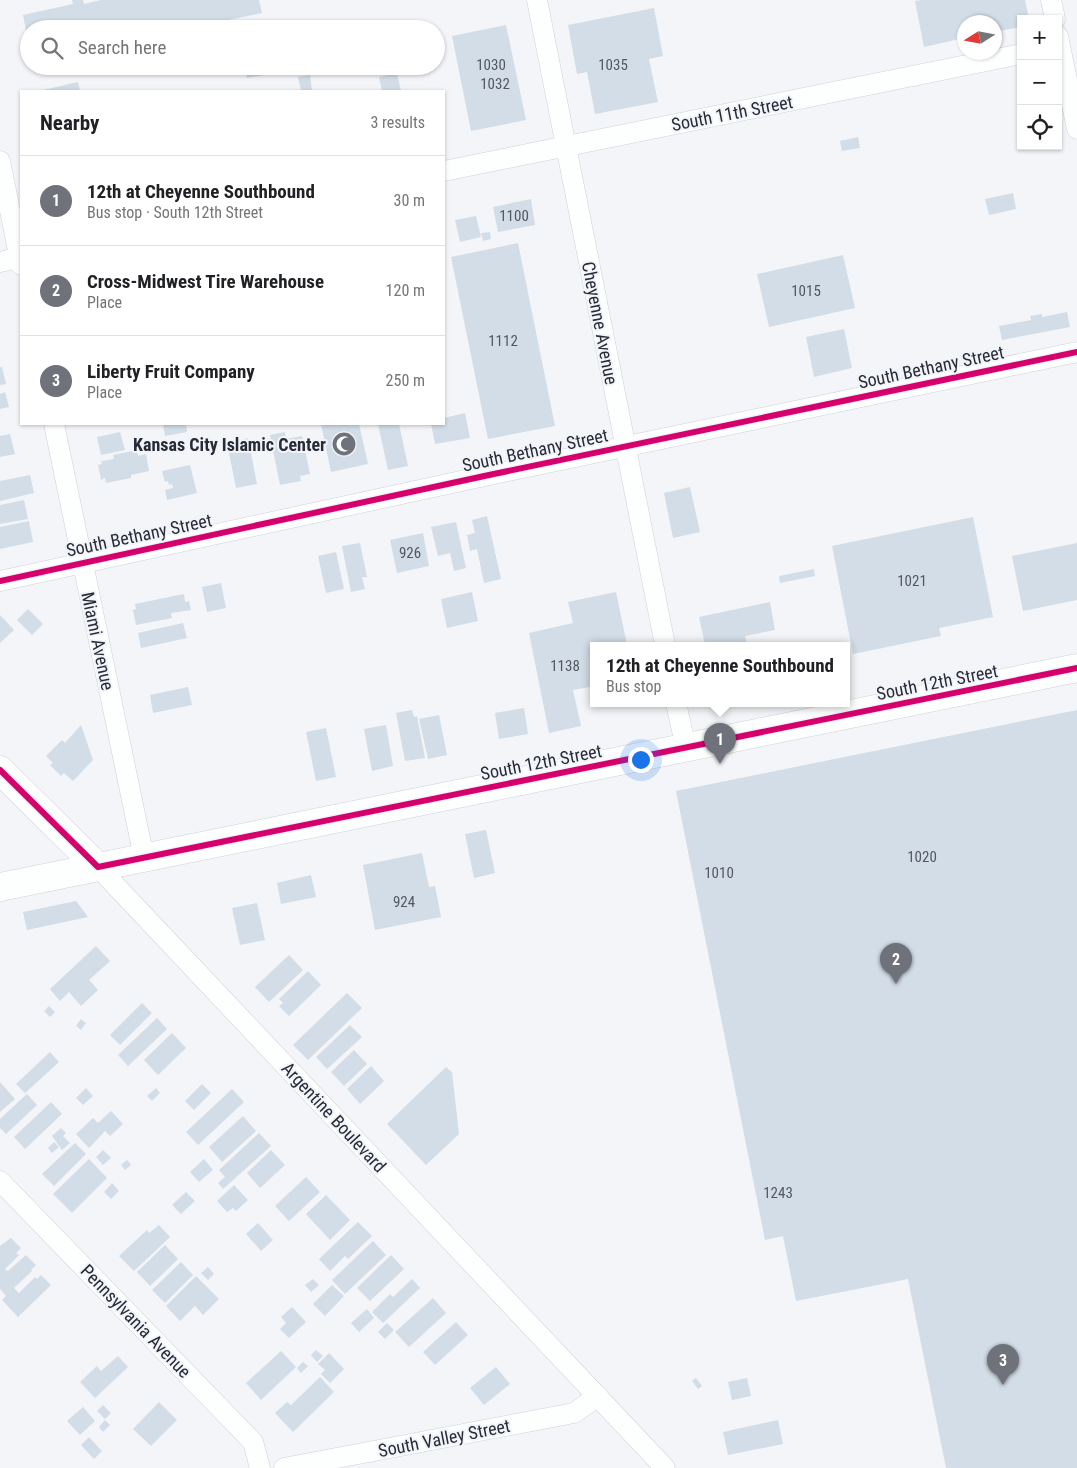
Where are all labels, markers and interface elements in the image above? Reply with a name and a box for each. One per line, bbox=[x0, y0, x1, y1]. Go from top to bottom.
north arrow bbox=[957, 15, 1002, 60]
map controls bbox=[1017, 15, 1062, 150]
button: + bbox=[1017, 15, 1062, 60]
search box bbox=[20, 20, 445, 75]
icon: search bbox=[38, 34, 66, 62]
text: Search here bbox=[78, 36, 166, 59]
house number: 1030 bbox=[476, 56, 506, 74]
house number: 1035 bbox=[598, 56, 628, 74]
button: − bbox=[1017, 60, 1062, 105]
house number: 1032 bbox=[480, 75, 510, 93]
street label: South 11th Street bbox=[669, 91, 795, 135]
button: locate bbox=[1017, 105, 1062, 150]
text: Nearby bbox=[40, 111, 99, 135]
text: 3 results bbox=[370, 113, 425, 132]
text: 12th at Cheyenne Southbound bbox=[87, 180, 315, 203]
text: 1 bbox=[52, 191, 60, 210]
text: 30 m bbox=[393, 191, 425, 210]
text: Bus stop · South 12th Street bbox=[87, 203, 263, 222]
house number: 1100 bbox=[499, 207, 529, 225]
street label: Cheyenne Avenue bbox=[578, 260, 622, 386]
text: Cross-Midwest Tire Warehouse bbox=[87, 270, 324, 293]
text: 2 bbox=[52, 281, 60, 300]
text: 120 m bbox=[386, 281, 425, 300]
house number: 1015 bbox=[791, 282, 821, 300]
text: Place bbox=[87, 293, 122, 312]
house number: 1112 bbox=[488, 332, 518, 350]
street label: South Bethany Street bbox=[856, 341, 1006, 393]
text: Liberty Fruit Company bbox=[87, 360, 255, 383]
text: 3 bbox=[52, 371, 60, 390]
text: 250 m bbox=[386, 371, 425, 390]
text: Place bbox=[87, 383, 122, 402]
street label: South Bethany Street bbox=[460, 424, 610, 476]
mosque icon: Kansas City Islamic Center bbox=[331, 431, 357, 457]
place label: Kansas City Islamic Center bbox=[133, 434, 326, 455]
street label: South Bethany Street bbox=[64, 509, 214, 561]
house number: 926 bbox=[399, 544, 421, 562]
house number: 1021 bbox=[897, 572, 927, 590]
street label: Miami Avenue bbox=[77, 590, 119, 692]
popup bbox=[590, 642, 850, 707]
text: 12th at Cheyenne Southbound bbox=[606, 654, 834, 677]
house number: 1138 bbox=[550, 657, 580, 675]
street label: South 12th Street bbox=[874, 660, 1000, 704]
text: Bus stop bbox=[606, 677, 661, 696]
pin: 1 bbox=[704, 723, 736, 764]
street label: South 12th Street bbox=[478, 740, 604, 784]
your location bbox=[628, 747, 654, 773]
house number: 1020 bbox=[907, 848, 937, 866]
house number: 1010 bbox=[704, 864, 734, 882]
house number: 924 bbox=[393, 893, 415, 911]
pin: 2 bbox=[880, 943, 912, 984]
street label: Argentine Boulevard bbox=[278, 1058, 390, 1176]
house number: 1243 bbox=[763, 1184, 793, 1202]
street label: Pennsylvania Avenue bbox=[77, 1260, 195, 1382]
pin: 3 bbox=[987, 1344, 1019, 1385]
street label: South Valley Street bbox=[376, 1415, 512, 1461]

